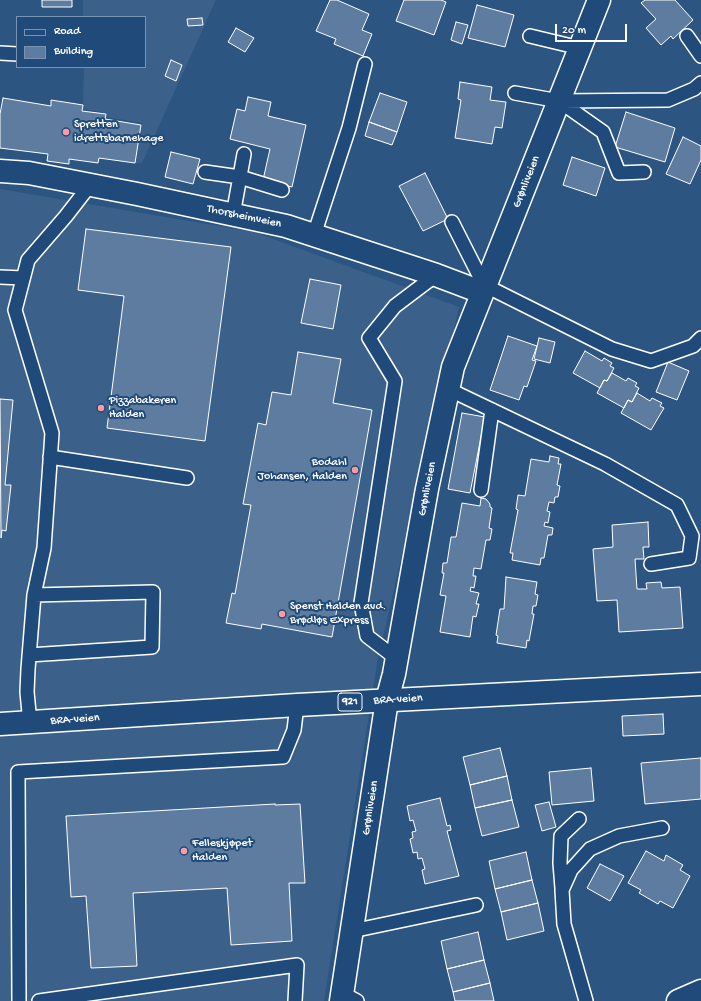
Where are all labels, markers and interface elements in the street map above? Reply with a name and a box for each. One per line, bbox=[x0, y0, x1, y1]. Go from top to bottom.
legend bbox=[16, 16, 146, 68]
scale bar bbox=[557, 16, 629, 42]
text: 20 m bbox=[562, 24, 586, 38]
text: Road bbox=[54, 25, 80, 39]
text: Building bbox=[54, 45, 93, 59]
place label: Spretten idrettsbarnehage bbox=[74, 118, 164, 146]
marker: Spretten idrettsbarnehage bbox=[61, 127, 71, 137]
street label: Grønliveien bbox=[510, 154, 544, 210]
street label: Thorsheimveien bbox=[205, 202, 283, 232]
place label: Pizzabakeren Halden bbox=[109, 394, 176, 422]
marker: Pizzabakeren Halden bbox=[96, 403, 106, 413]
place label: Bodahl Johansen, Halden bbox=[258, 456, 347, 484]
street label: Grønliveien bbox=[416, 461, 440, 517]
marker: Bodahl Johansen, Halden bbox=[350, 465, 360, 475]
place label: Spenst Halden avd. Brødløs Express bbox=[290, 600, 386, 628]
marker: Spenst Halden avd. Brødløs Express bbox=[277, 609, 287, 619]
street label: BRA-veien bbox=[373, 692, 423, 708]
road number: 921 bbox=[338, 693, 362, 711]
street label: BRA-veien bbox=[50, 711, 100, 729]
street label: Grønliveien bbox=[360, 780, 382, 836]
place label: Felleskjøpet Halden bbox=[192, 837, 252, 865]
marker: Felleskjøpet Halden bbox=[179, 846, 189, 856]

